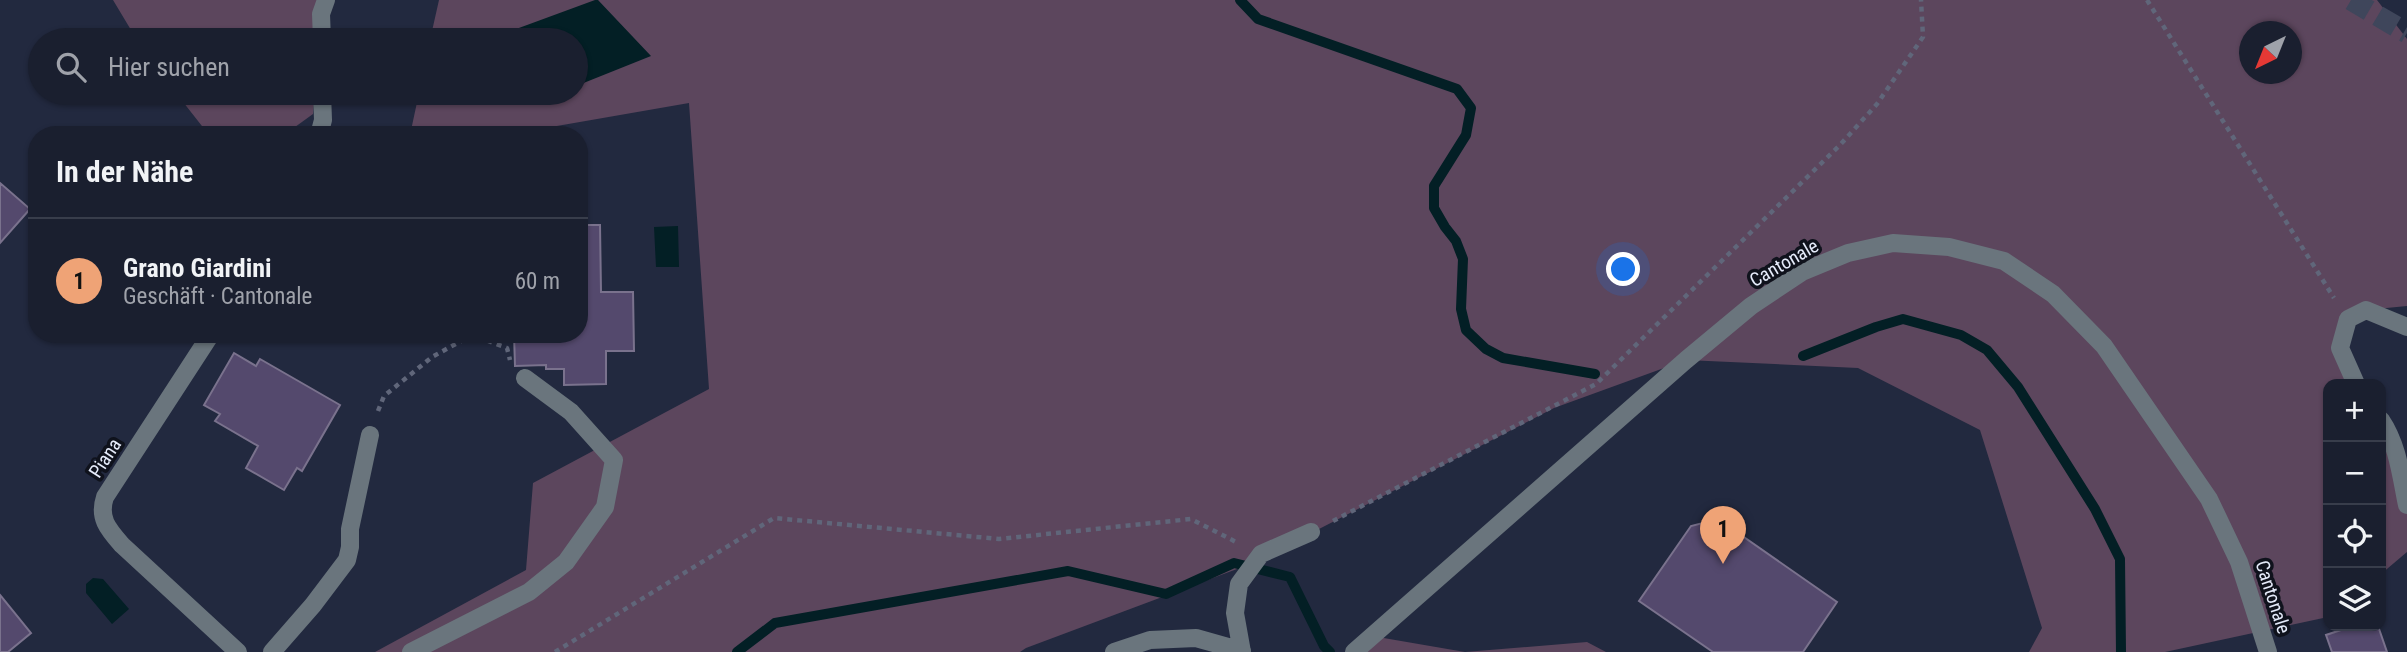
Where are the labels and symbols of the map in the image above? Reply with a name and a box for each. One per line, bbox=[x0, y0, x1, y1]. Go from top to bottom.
north arrow bbox=[2239, 21, 2302, 84]
street label: Cantonale bbox=[1746, 234, 1823, 292]
your location bbox=[1606, 252, 1640, 286]
street label: Piana bbox=[84, 434, 126, 482]
pin: 1 bbox=[1700, 506, 1746, 564]
street label: Cantonale bbox=[2250, 557, 2296, 637]

